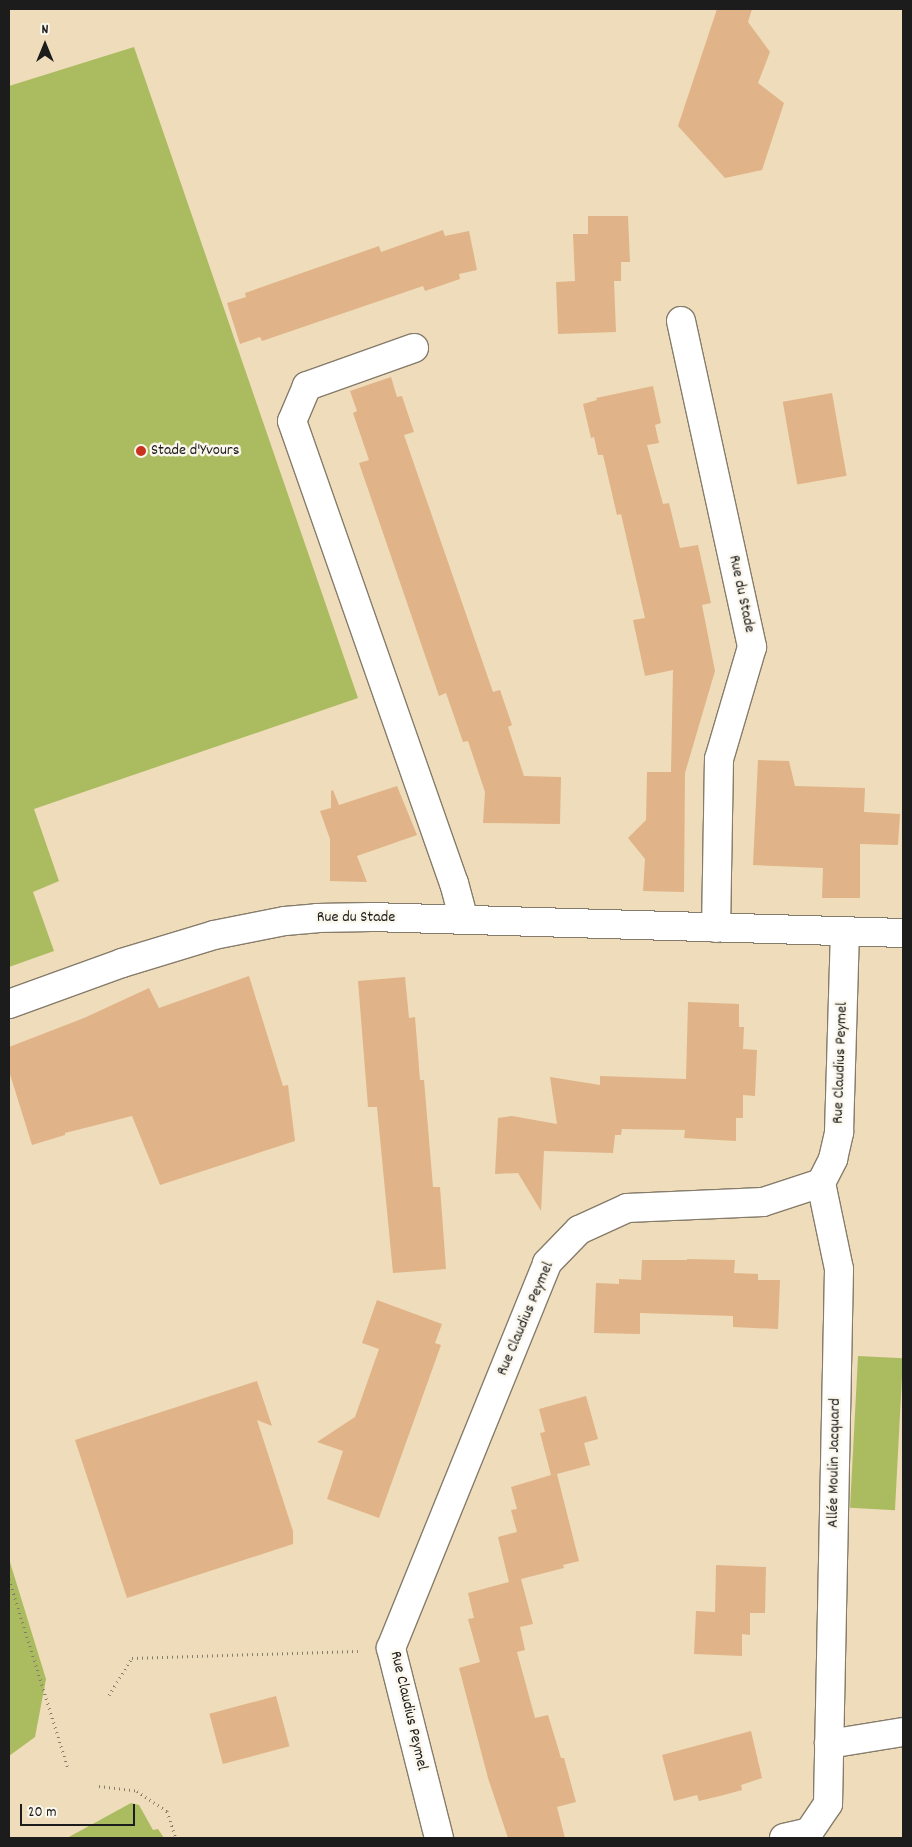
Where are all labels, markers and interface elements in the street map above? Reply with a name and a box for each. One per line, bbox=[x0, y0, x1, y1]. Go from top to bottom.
north arrow bbox=[20, 20, 70, 70]
text: N bbox=[42, 20, 48, 40]
place label: Stade d'Yvours bbox=[151, 441, 240, 461]
marker: Stade d'Yvours bbox=[135, 445, 147, 457]
street label: Rue du Stade bbox=[723, 554, 759, 634]
street label: Rue du Stade bbox=[317, 908, 395, 928]
street label: Rue Claudius Peymel bbox=[829, 1002, 853, 1124]
street label: Rue Claudius Peymel bbox=[493, 1259, 559, 1379]
street label: Allée Moulin Jacquard bbox=[824, 1398, 846, 1528]
street label: Rue Claudius Peymel bbox=[385, 1649, 431, 1773]
scale bar bbox=[22, 1794, 138, 1826]
text: 20 m bbox=[28, 1802, 56, 1824]

